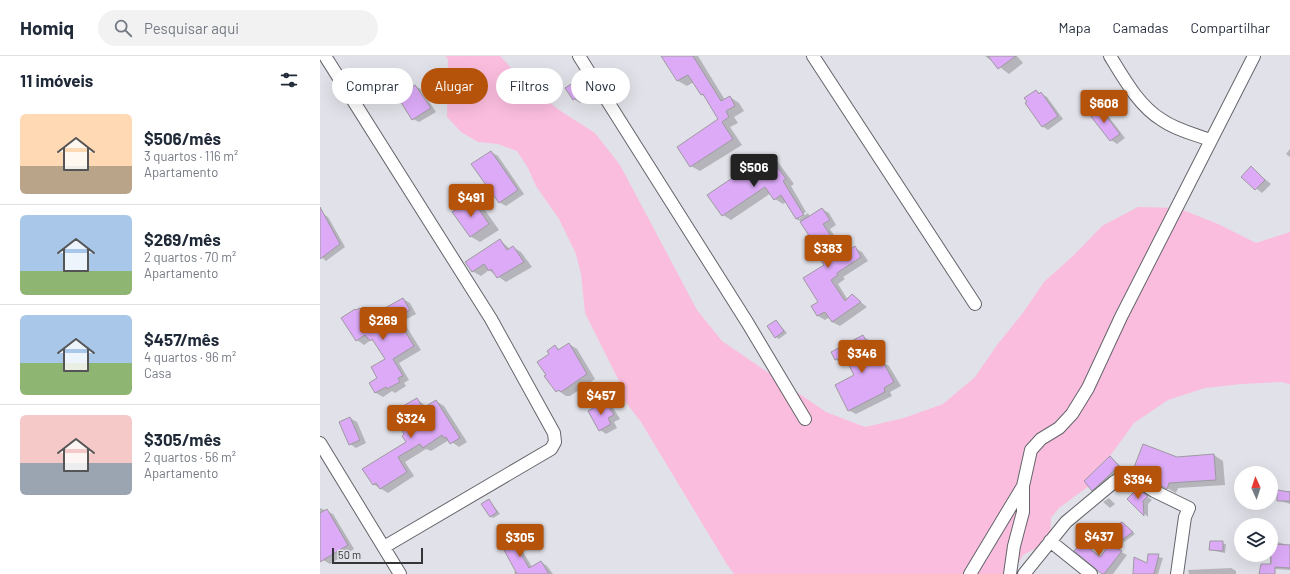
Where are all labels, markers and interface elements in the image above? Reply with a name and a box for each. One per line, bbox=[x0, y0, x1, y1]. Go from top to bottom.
search box bbox=[98, 10, 378, 46]
text: Homiq bbox=[20, 16, 74, 39]
icon: search bbox=[112, 17, 134, 39]
text: Pesquisar aqui bbox=[144, 19, 239, 37]
text: Mapa bbox=[1059, 19, 1091, 36]
text: Camadas bbox=[1113, 19, 1168, 36]
text: Compartilhar bbox=[1190, 19, 1270, 36]
chip: Comprar bbox=[332, 68, 413, 104]
chip: Alugar bbox=[421, 68, 488, 104]
chip: Filtros bbox=[496, 68, 563, 104]
chip: Novo bbox=[571, 68, 630, 104]
icon: filters bbox=[278, 69, 300, 91]
text: 11 imóveis bbox=[20, 70, 93, 90]
pin: $608 bbox=[1080, 90, 1128, 124]
text: $608 bbox=[1090, 95, 1118, 111]
text: $506/mês bbox=[144, 128, 221, 148]
icon: home bbox=[52, 130, 100, 178]
text: 3 quartos · 116 m² bbox=[144, 148, 238, 164]
pin: $506 bbox=[730, 154, 778, 188]
text: $506 bbox=[740, 159, 768, 175]
text: Apartamento bbox=[144, 164, 218, 180]
pin: $491 bbox=[447, 184, 495, 218]
text: $491 bbox=[458, 189, 484, 205]
text: $269/mês bbox=[144, 229, 221, 249]
icon: home bbox=[52, 231, 100, 279]
pin: $383 bbox=[804, 235, 852, 269]
text: $383 bbox=[814, 240, 842, 256]
text: 2 quartos · 70 m² bbox=[144, 249, 236, 265]
text: Apartamento bbox=[144, 265, 218, 281]
pin: $269 bbox=[359, 307, 407, 341]
text: $269 bbox=[369, 312, 397, 328]
text: $457/mês bbox=[144, 329, 219, 349]
icon: home bbox=[52, 331, 100, 379]
pin: $346 bbox=[838, 340, 886, 374]
text: $346 bbox=[847, 345, 877, 361]
text: 4 quartos · 96 m² bbox=[144, 349, 236, 365]
text: Casa bbox=[144, 365, 171, 381]
pin: $457 bbox=[577, 382, 625, 416]
text: $457 bbox=[587, 387, 615, 403]
pin: $324 bbox=[387, 405, 435, 439]
text: $324 bbox=[396, 410, 426, 426]
text: $305/mês bbox=[144, 429, 221, 449]
icon: home bbox=[52, 431, 100, 479]
text: 2 quartos · 56 m² bbox=[144, 449, 236, 465]
text: Apartamento bbox=[144, 465, 218, 481]
pin: $394 bbox=[1114, 466, 1162, 500]
north arrow bbox=[1234, 466, 1278, 510]
map controls bbox=[1234, 466, 1278, 562]
text: $394 bbox=[1123, 471, 1153, 487]
button: layers bbox=[1234, 518, 1278, 562]
pin: $437 bbox=[1075, 523, 1123, 557]
pin: $305 bbox=[496, 524, 544, 558]
text: $437 bbox=[1085, 528, 1113, 544]
text: $305 bbox=[506, 529, 534, 545]
scale bar bbox=[332, 546, 423, 565]
text: 50 m bbox=[338, 548, 361, 561]

